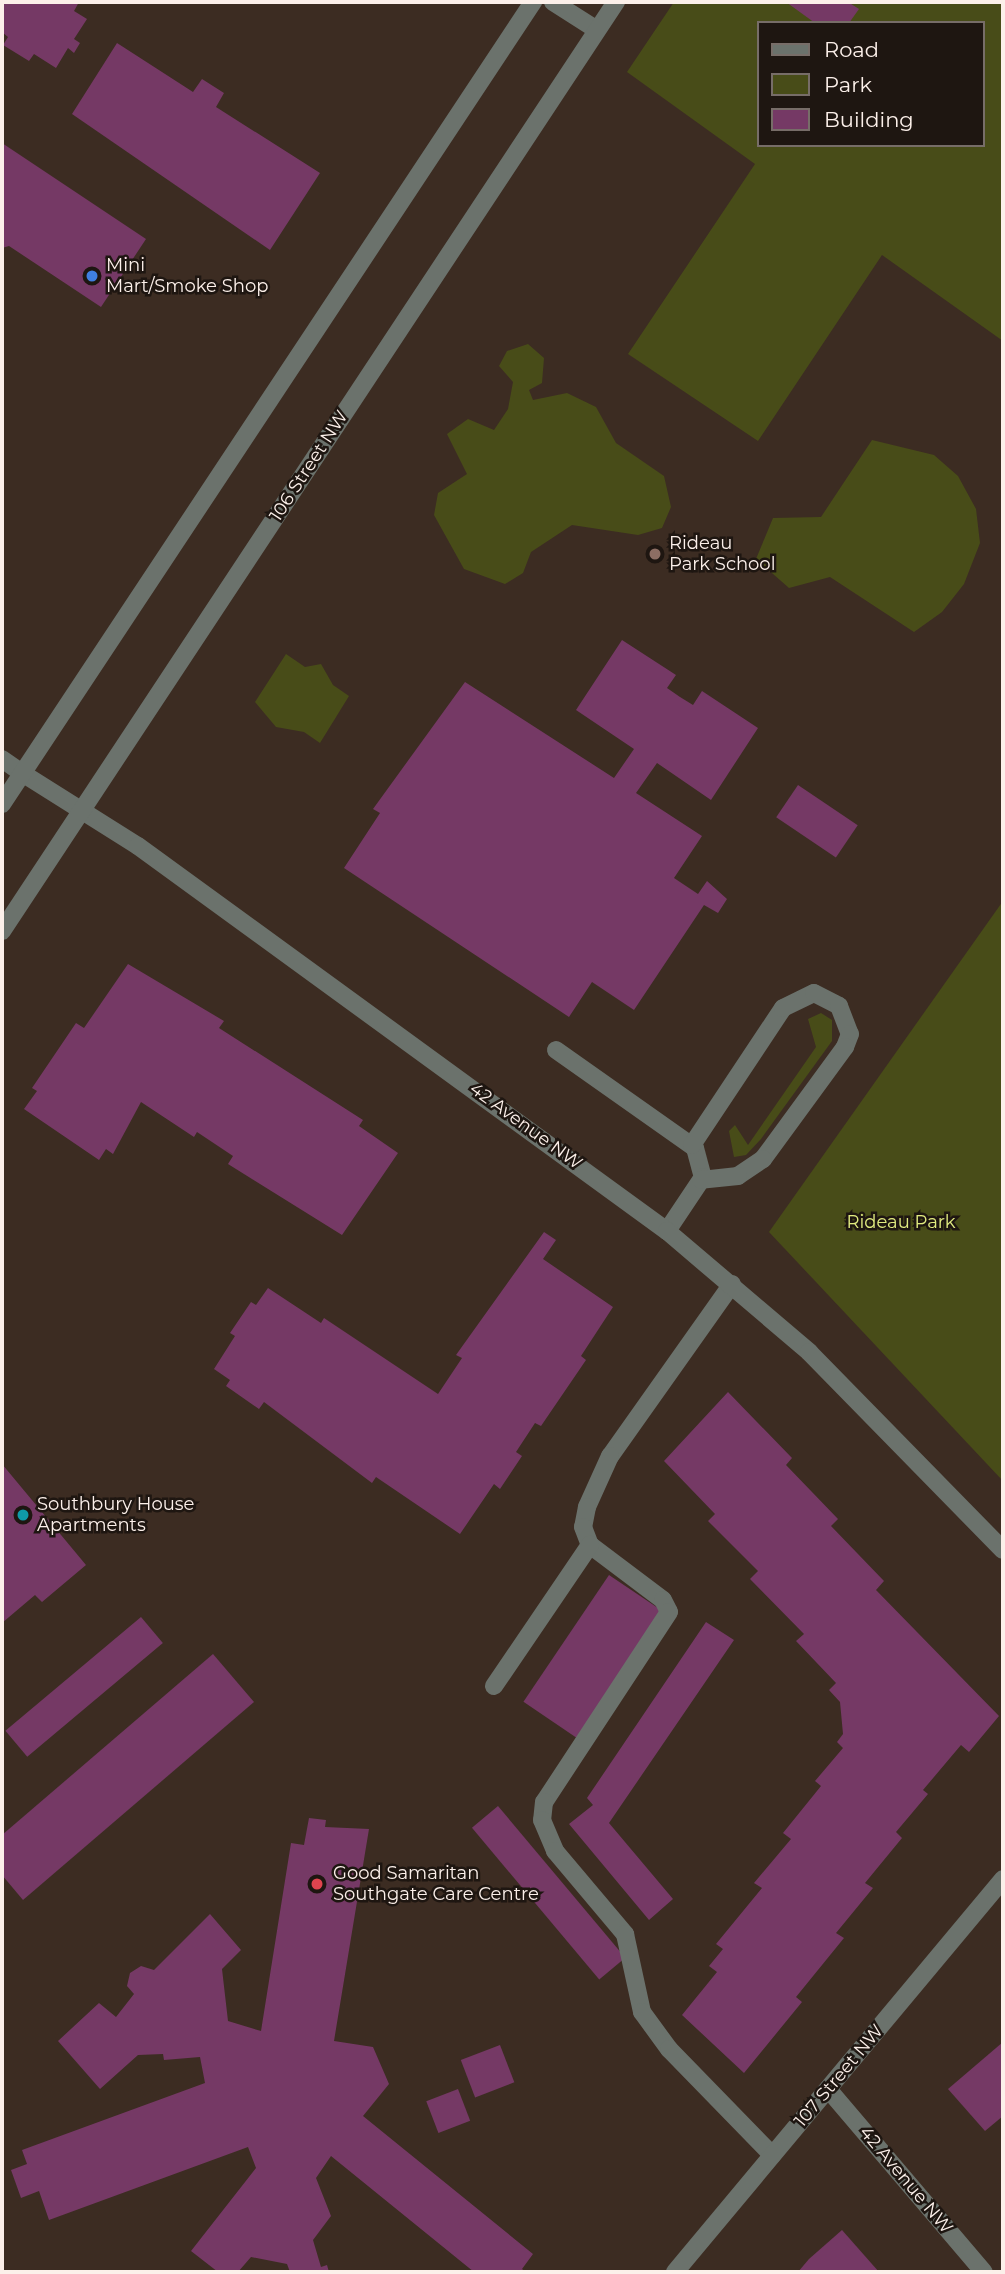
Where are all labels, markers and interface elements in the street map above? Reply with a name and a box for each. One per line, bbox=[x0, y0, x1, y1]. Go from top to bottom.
legend bbox=[757, 21, 984, 147]
text: Road bbox=[824, 37, 879, 62]
text: Park bbox=[824, 72, 872, 97]
text: Building bbox=[824, 107, 914, 132]
place label: Mini Mart/Smoke Shop bbox=[106, 255, 268, 298]
marker: Mini Mart/Smoke Shop bbox=[84, 268, 100, 284]
street label: 106 Street NW bbox=[265, 407, 353, 525]
place label: Rideau Park School bbox=[669, 533, 775, 576]
marker: Rideau Park School bbox=[647, 546, 663, 562]
street label: 42 Avenue NW bbox=[466, 1078, 586, 1174]
park label: Rideau Park bbox=[846, 1211, 956, 1233]
place label: Southbury House Apartments bbox=[37, 1494, 194, 1536]
marker: Southbury House Apartments bbox=[15, 1507, 31, 1523]
place label: Good Samaritan Southgate Care Centre bbox=[333, 1863, 539, 1906]
marker: Good Samaritan Southgate Care Centre bbox=[307, 1874, 327, 1894]
street label: 107 Street NW bbox=[790, 2020, 888, 2132]
street label: 42 Avenue NW bbox=[855, 2122, 957, 2238]

